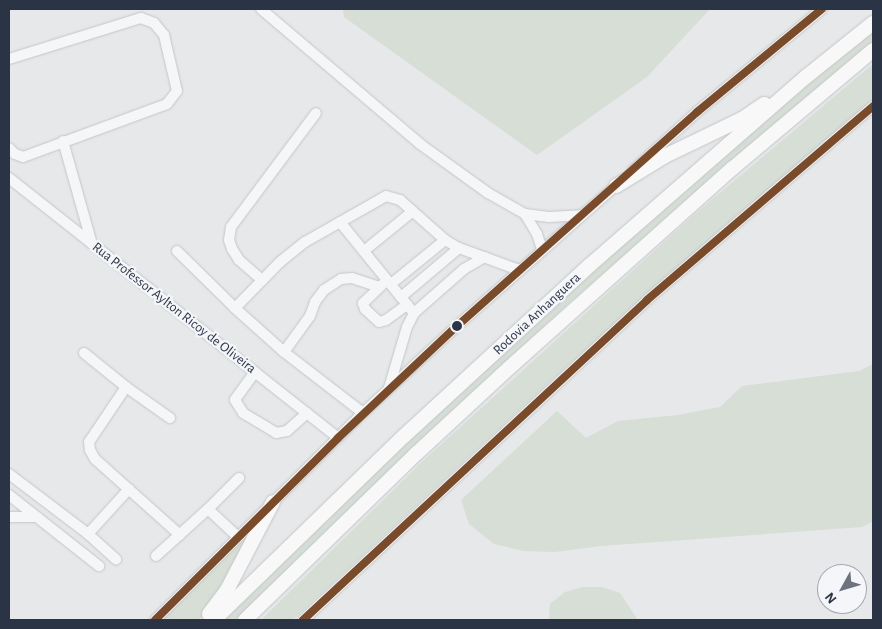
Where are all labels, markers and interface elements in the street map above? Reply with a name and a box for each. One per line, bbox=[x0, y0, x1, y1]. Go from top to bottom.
street label: Rua Professor Aylton Ricoy de Oliveira bbox=[89, 239, 259, 377]
street label: Rodovia Anhanguera bbox=[490, 269, 584, 359]
unlabelled marker bbox=[452, 321, 462, 331]
north arrow bbox=[817, 564, 867, 614]
text: N bbox=[823, 590, 840, 606]

